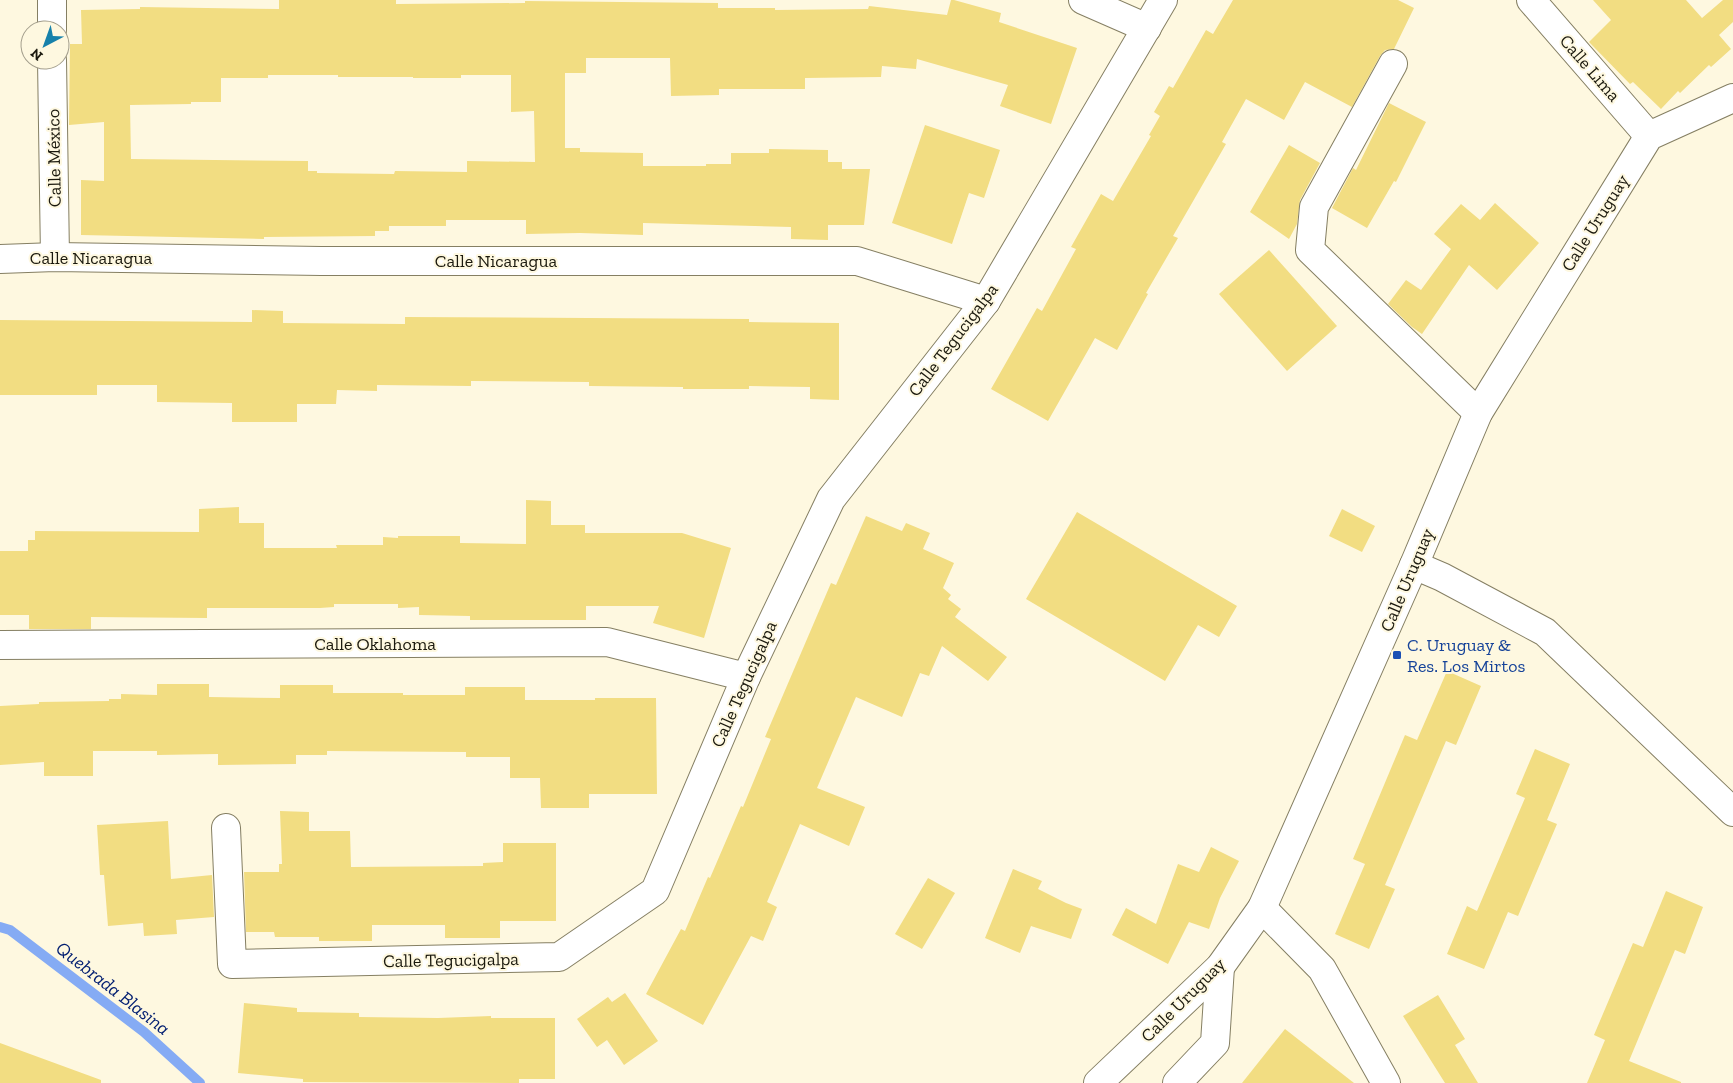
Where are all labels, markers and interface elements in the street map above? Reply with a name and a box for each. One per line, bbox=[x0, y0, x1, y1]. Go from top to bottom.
north arrow bbox=[20, 20, 70, 70]
street label: Calle Lima bbox=[1555, 30, 1625, 106]
text: N bbox=[27, 44, 46, 64]
street label: Calle México bbox=[42, 109, 66, 207]
street label: Calle Uruguay bbox=[1557, 170, 1634, 276]
street label: Calle Nicaragua bbox=[30, 247, 152, 269]
street label: Calle Nicaragua bbox=[435, 250, 557, 272]
street label: Calle Tegucigalpa bbox=[903, 279, 1003, 401]
street label: Calle Uruguay bbox=[1375, 524, 1439, 635]
street label: Calle Tegucigalpa bbox=[706, 617, 782, 751]
street label: Calle Oklahoma bbox=[314, 633, 436, 655]
place label: C. Uruguay & Res. Los Mirtos bbox=[1407, 634, 1526, 677]
marker: C. Uruguay & Res. Los Mirtos bbox=[1391, 649, 1403, 661]
water label: Quebrada Blasina bbox=[51, 936, 175, 1040]
street label: Calle Tegucigalpa bbox=[383, 948, 519, 972]
street label: Calle Uruguay bbox=[1136, 953, 1230, 1047]

